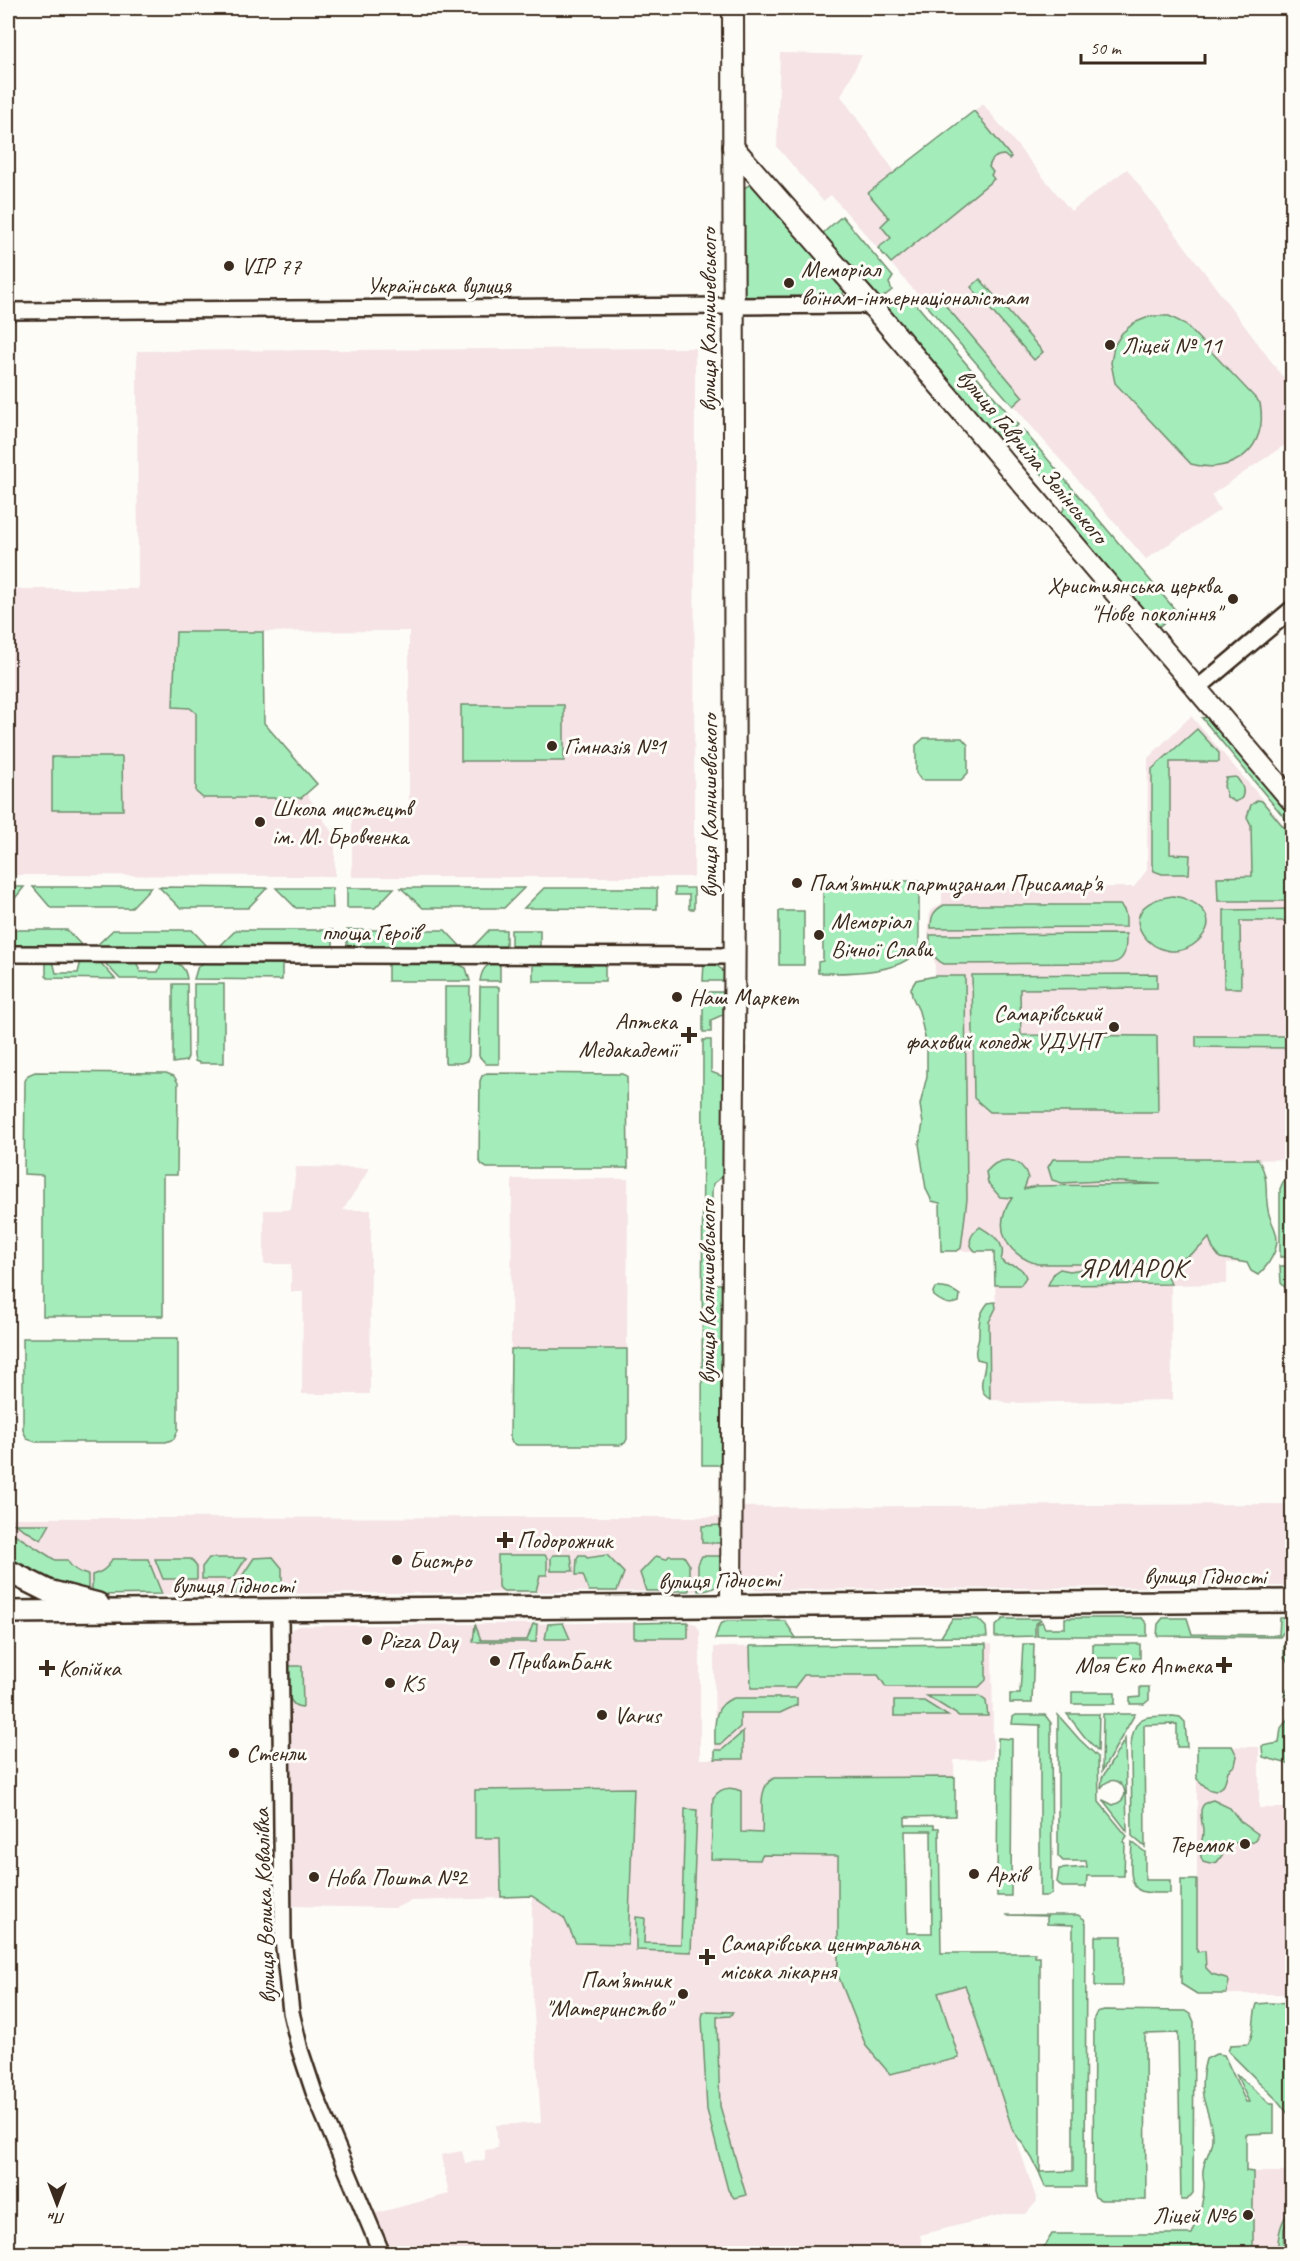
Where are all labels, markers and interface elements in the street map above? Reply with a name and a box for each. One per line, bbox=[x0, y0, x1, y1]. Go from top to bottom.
scale bar bbox=[1081, 27, 1206, 65]
text: 50 m bbox=[1090, 37, 1123, 59]
street label: вулиця Калнишевського bbox=[693, 225, 723, 412]
place label: VIP 77 bbox=[241, 251, 302, 281]
place label: Меморіал воїнам-інтернаціоналістам bbox=[801, 254, 1029, 312]
marker: VIP 77 bbox=[222, 259, 236, 273]
street label: Українська вулиця bbox=[367, 270, 512, 300]
marker: Меморіал воїнам-інтернаціоналістам bbox=[782, 276, 796, 290]
place label: Ліцей № 11 bbox=[1122, 330, 1223, 360]
marker: Ліцей № 11 bbox=[1103, 338, 1117, 352]
street label: вулиця Гавриїла Зелінського bbox=[951, 362, 1117, 552]
place label: Християнська церква "Нове покоління" bbox=[1047, 570, 1226, 628]
marker: Християнська церква "Нове покоління" bbox=[1226, 592, 1240, 606]
street label: вулиця Калнишевського bbox=[694, 711, 724, 898]
place label: Гімназія №1 bbox=[564, 731, 667, 761]
marker: Гімназія №1 bbox=[545, 739, 559, 753]
place label: Школа мистецтв ім. М. Бровченка bbox=[272, 793, 416, 851]
marker: Школа мистецтв ім. М. Бровченка bbox=[253, 815, 267, 829]
place label: Пам'ятник партизанам Присамар'я bbox=[809, 868, 1104, 899]
marker: Пам'ятник партизанам Присамар'я bbox=[790, 876, 804, 890]
place label: Меморіал Вічної Слави bbox=[831, 906, 934, 964]
street label: площа Героїв bbox=[322, 917, 426, 947]
marker: Меморіал Вічної Слави bbox=[812, 928, 826, 942]
place label: Наш Маркет bbox=[689, 982, 800, 1012]
marker: Наш Маркет bbox=[670, 990, 684, 1004]
place label: Самарівський фаховий коледж УДУНТ bbox=[905, 998, 1108, 1056]
place label: Аптека Медакадемії bbox=[579, 1006, 682, 1064]
marker: Самарівський фаховий коледж УДУНТ bbox=[1107, 1020, 1121, 1034]
marker: Аптека Медакадемії bbox=[682, 1028, 696, 1042]
street label: вулиця Калнишевського bbox=[692, 1197, 722, 1384]
district label: ЯРМАРОК bbox=[1078, 1251, 1192, 1285]
place label: Подорожник bbox=[517, 1525, 615, 1555]
marker: Подорожник bbox=[498, 1533, 512, 1547]
place label: Бистро bbox=[409, 1545, 473, 1575]
marker: Бистро bbox=[390, 1553, 404, 1567]
street label: вулиця Гідності bbox=[1144, 1561, 1268, 1591]
street label: вулиця Гідності bbox=[658, 1564, 783, 1596]
street label: вулиця Гідності bbox=[172, 1570, 296, 1600]
place label: Pizza Day bbox=[379, 1625, 459, 1655]
marker: Pizza Day bbox=[360, 1633, 374, 1647]
place label: ПриватБанк bbox=[507, 1646, 613, 1676]
place label: Моя Еко Аптека bbox=[1075, 1650, 1213, 1680]
place label: Копійка bbox=[59, 1653, 122, 1683]
marker: ПриватБанк bbox=[488, 1654, 502, 1668]
marker: Моя Еко Аптека bbox=[1217, 1658, 1231, 1672]
marker: Копійка bbox=[40, 1661, 54, 1675]
place label: К5 bbox=[402, 1668, 426, 1698]
marker: К5 bbox=[383, 1676, 397, 1690]
place label: Varus bbox=[614, 1700, 663, 1730]
marker: Varus bbox=[595, 1708, 609, 1722]
place label: Стенли bbox=[246, 1738, 307, 1768]
marker: Стенли bbox=[227, 1746, 241, 1760]
street label: вулиця Велика Ковалівка bbox=[246, 1806, 282, 2004]
place label: Теремок bbox=[1169, 1829, 1235, 1859]
marker: Теремок bbox=[1238, 1837, 1252, 1851]
place label: Архів bbox=[986, 1859, 1033, 1889]
place label: Нова Пошта №2 bbox=[326, 1862, 469, 1892]
marker: Архів bbox=[967, 1867, 981, 1881]
marker: Нова Пошта №2 bbox=[307, 1870, 321, 1884]
place label: Самарівська центральна міська лікарня bbox=[720, 1928, 921, 1986]
marker: Самарівська центральна міська лікарня bbox=[698, 1948, 716, 1966]
place label: Пам’ятник "Материнство" bbox=[545, 1965, 676, 2023]
marker: Пам’ятник "Материнство" bbox=[676, 1987, 690, 2001]
north arrow bbox=[27, 2174, 87, 2234]
place label: Ліцей №6 bbox=[1153, 2200, 1237, 2230]
text: Пн bbox=[48, 2208, 65, 2228]
marker: Ліцей №6 bbox=[1241, 2208, 1255, 2222]

